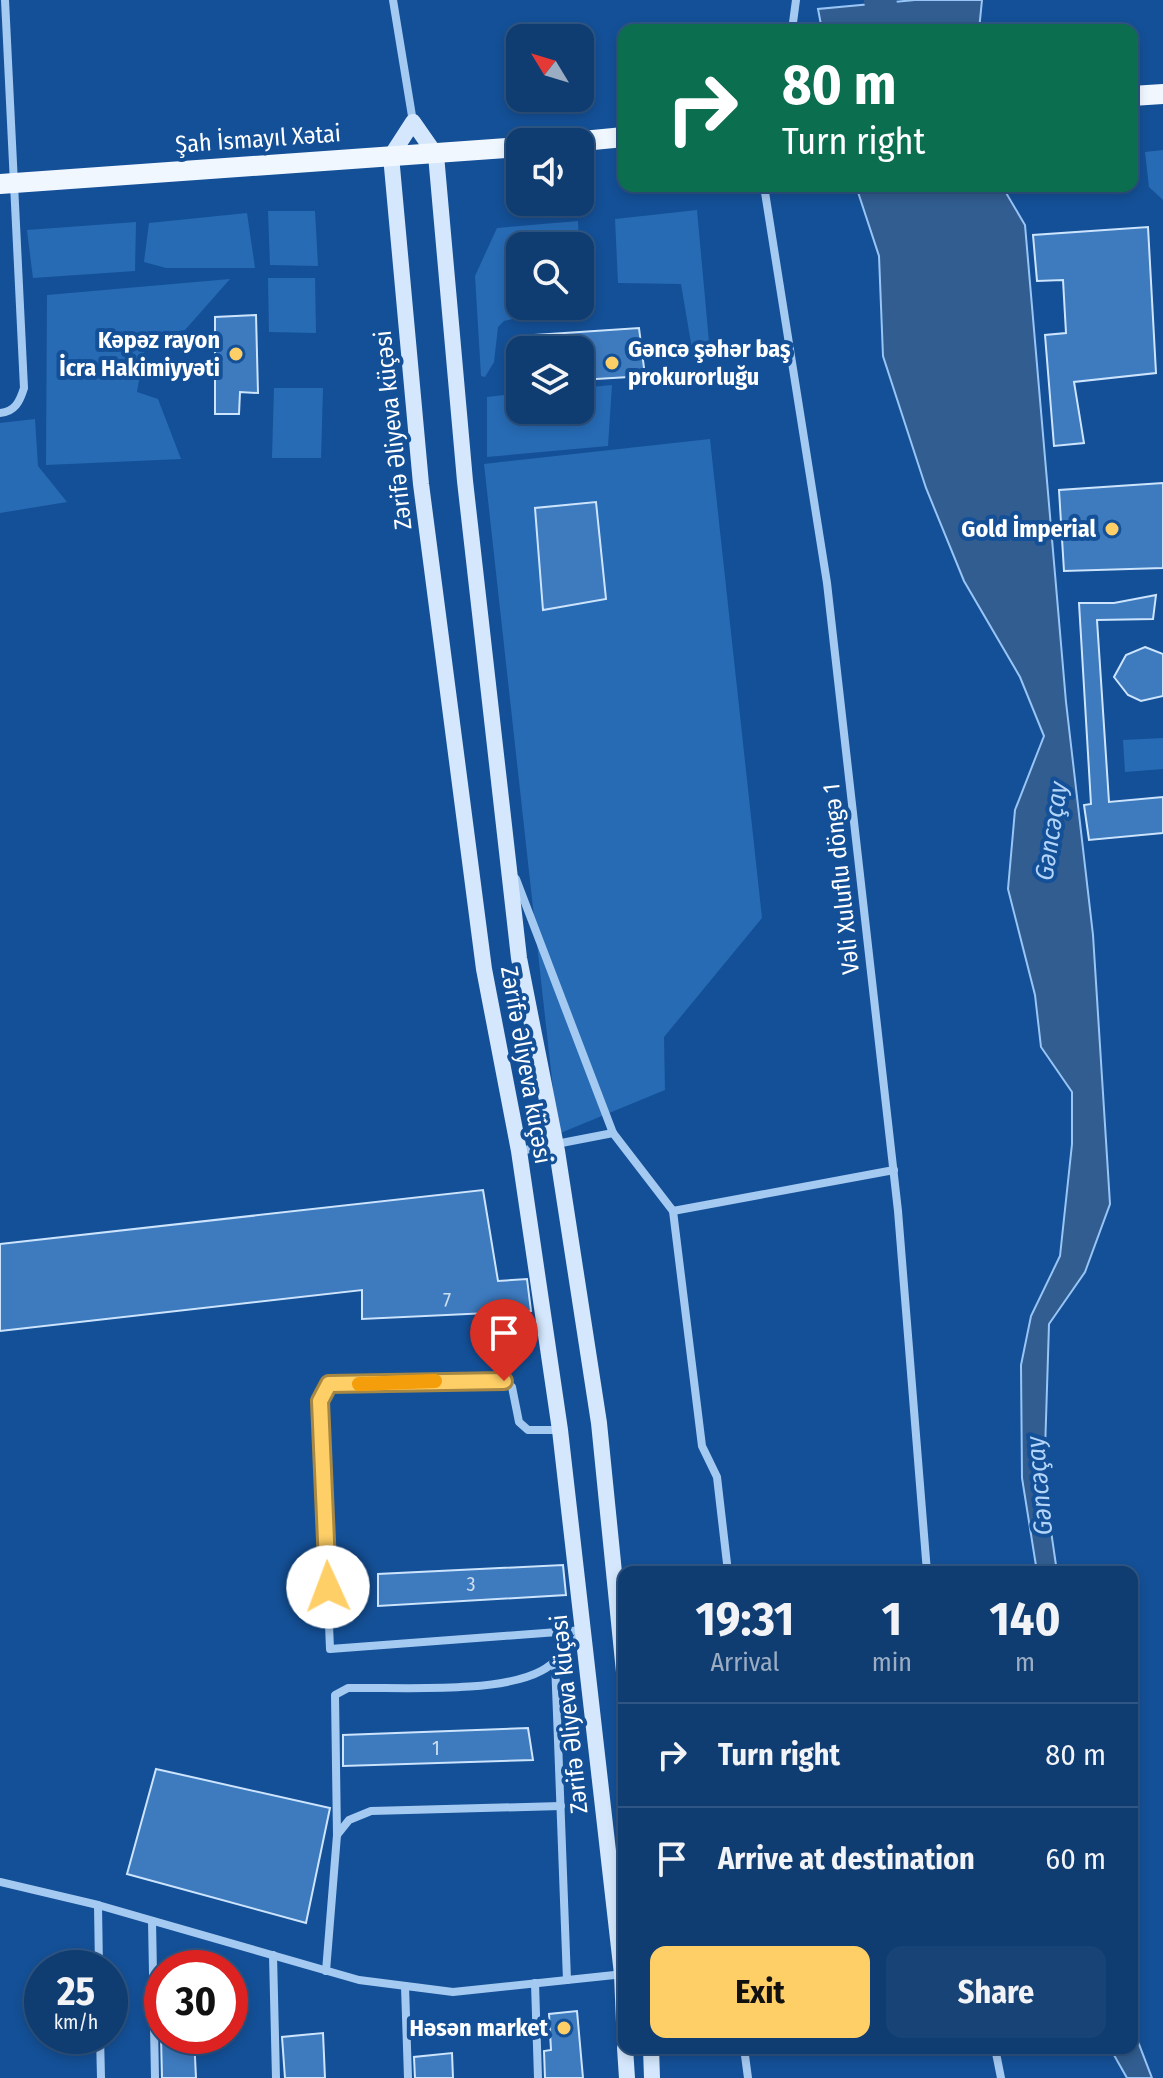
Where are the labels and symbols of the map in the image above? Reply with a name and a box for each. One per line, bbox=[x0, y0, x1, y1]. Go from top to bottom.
north arrow bbox=[506, 24, 594, 112]
street label: Şah İsmayıl Xətai bbox=[174, 119, 342, 159]
place label: Kəpəz rayon İcra Hakimiyyəti bbox=[59, 326, 220, 382]
street label: Zərifə Əliyeva küçəsi bbox=[369, 329, 417, 531]
place label: Gəncə şəhər baş prokurorluğu bbox=[628, 335, 791, 391]
marker: Kəpəz rayon İcra Hakimiyyəti bbox=[227, 345, 245, 363]
marker: Gəncə şəhər baş prokurorluğu bbox=[603, 354, 621, 372]
place label: Gold İmperial bbox=[961, 514, 1096, 543]
marker: Gold İmperial bbox=[1103, 520, 1121, 538]
water label: Gəncəçay bbox=[1028, 778, 1075, 882]
street label: Vəli Xuluflu döngə 1 bbox=[817, 782, 865, 976]
street label: Zərifə Əliyeva küçəsi bbox=[495, 964, 557, 1166]
house number: 7 bbox=[443, 1288, 451, 1312]
pin bbox=[470, 1299, 538, 1381]
water label: Gəncəçay bbox=[1020, 1434, 1059, 1537]
position arrow bbox=[286, 1545, 370, 1629]
house number: 3 bbox=[466, 1572, 476, 1596]
street label: Zərifə Əliyeva küçəsi bbox=[545, 1613, 593, 1815]
house number: 1 bbox=[432, 1736, 440, 1760]
speed limit sign: 30 bbox=[144, 1950, 248, 2054]
place label: Həsən market bbox=[409, 2014, 549, 2042]
marker: Həsən market bbox=[555, 2019, 573, 2037]

